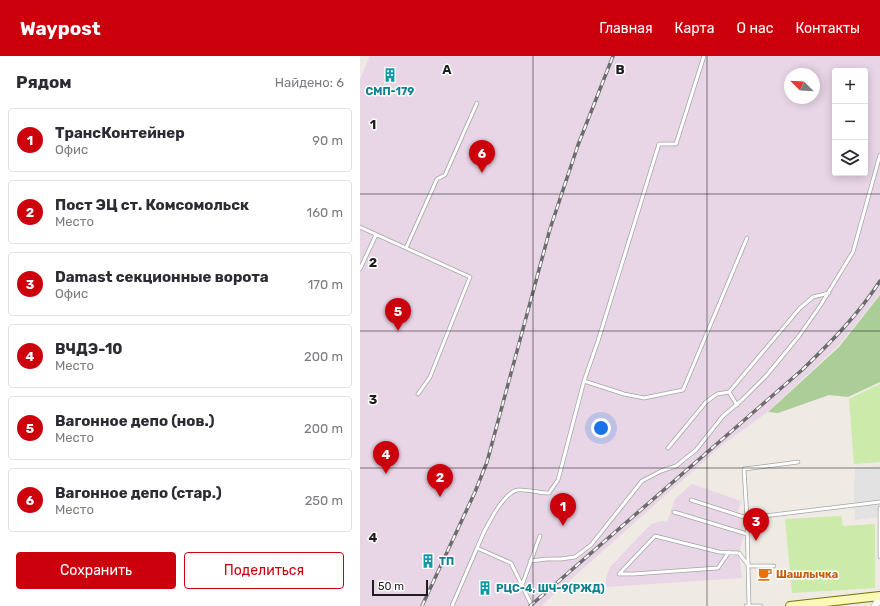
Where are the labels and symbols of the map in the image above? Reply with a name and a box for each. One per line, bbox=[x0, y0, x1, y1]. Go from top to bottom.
text: A bbox=[442, 62, 452, 77]
text: B bbox=[615, 62, 625, 77]
building icon: СМП-179 bbox=[382, 67, 398, 83]
north arrow bbox=[784, 68, 820, 104]
place label: СМП-179 bbox=[366, 85, 414, 98]
text: 1 bbox=[370, 117, 376, 132]
pin: 6 bbox=[469, 140, 495, 173]
text: 2 bbox=[369, 255, 377, 270]
pin: 5 bbox=[385, 298, 411, 331]
text: 3 bbox=[369, 392, 378, 407]
your location bbox=[591, 418, 611, 438]
pin: 4 bbox=[373, 441, 399, 474]
pin: 2 bbox=[427, 464, 453, 497]
pin: 1 bbox=[550, 493, 576, 526]
pin: 3 bbox=[743, 508, 769, 541]
text: 4 bbox=[369, 530, 378, 545]
building icon: ТП bbox=[420, 553, 436, 569]
place label: ТП bbox=[439, 555, 454, 568]
cafe icon: Шашлычка bbox=[757, 566, 773, 582]
place label: Шашлычка bbox=[776, 568, 838, 581]
scale bar bbox=[372, 578, 428, 597]
building icon: РЦС-4, ШЧ-9(РЖД) bbox=[477, 580, 493, 596]
place label: РЦС-4, ШЧ-9(РЖД) bbox=[496, 582, 605, 595]

